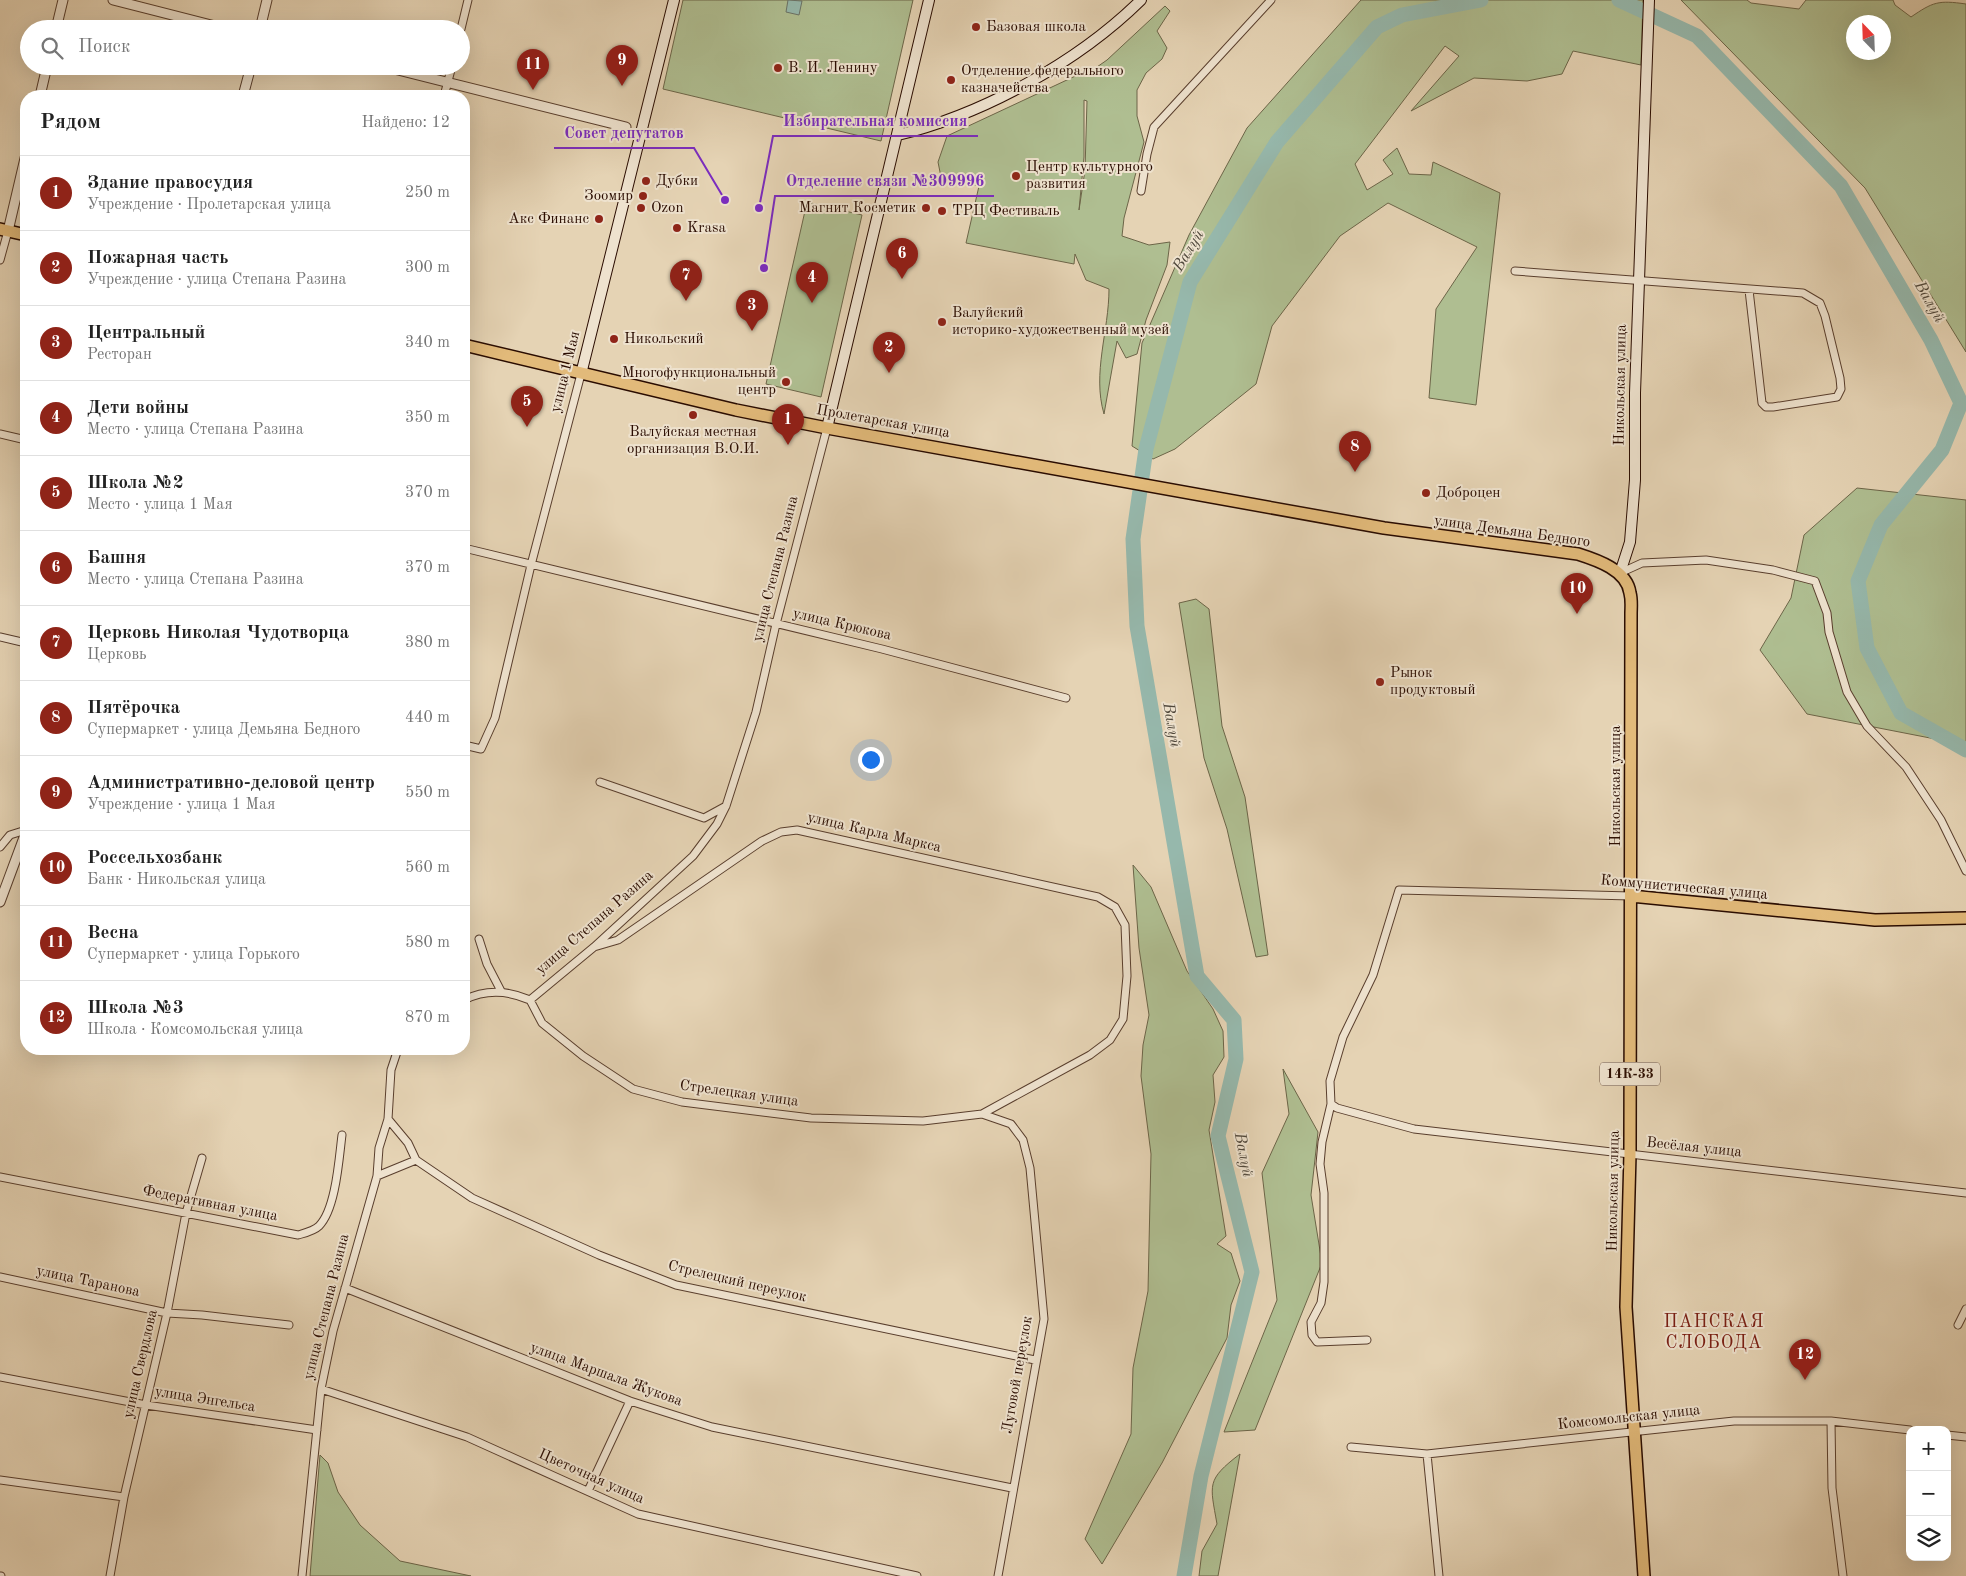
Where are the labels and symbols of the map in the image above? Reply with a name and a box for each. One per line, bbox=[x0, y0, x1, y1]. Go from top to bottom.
north arrow bbox=[1846, 15, 1891, 60]
place label: Базовая школа bbox=[986, 20, 1087, 35]
marker: Базовая школа bbox=[970, 21, 982, 33]
pin: 9 bbox=[606, 45, 638, 86]
pin: 11 bbox=[517, 49, 549, 90]
place label: В. И. Ленину bbox=[788, 61, 878, 76]
marker: В. И. Ленину bbox=[772, 62, 784, 74]
place label: Отделение федерального казначейства bbox=[961, 64, 1124, 96]
marker: Отделение федерального казначейства bbox=[945, 74, 957, 86]
callout: Избирательная комиссия bbox=[773, 105, 978, 136]
text: Избирательная комиссия bbox=[783, 114, 967, 130]
callout: Совет депутатов bbox=[554, 117, 694, 148]
text: Совет депутатов bbox=[564, 126, 684, 142]
place label: Центр культурного развития bbox=[1026, 160, 1153, 192]
callout: Отделение связи №309996 bbox=[775, 165, 994, 196]
marker: Центр культурного развития bbox=[1010, 170, 1022, 182]
place label: Дубки bbox=[656, 174, 698, 189]
text: Отделение связи №309996 bbox=[786, 174, 984, 190]
marker: Дубки bbox=[640, 175, 652, 187]
place label: Зоомир bbox=[584, 189, 633, 204]
marker: Зоомир bbox=[637, 190, 649, 202]
place label: Ozon bbox=[651, 201, 684, 216]
place label: Магнит Косметик bbox=[799, 201, 916, 216]
marker: Ozon bbox=[635, 202, 647, 214]
marker: Магнит Косметик bbox=[920, 202, 932, 214]
place label: ТРЦ Фестиваль bbox=[952, 204, 1059, 219]
marker: ТРЦ Фестиваль bbox=[936, 205, 948, 217]
place label: Акс Финанс bbox=[508, 212, 589, 227]
marker: Акс Финанс bbox=[593, 213, 605, 225]
place label: Krasa bbox=[687, 221, 726, 236]
marker: Krasa bbox=[671, 222, 683, 234]
water label: Валуй bbox=[1170, 227, 1208, 275]
pin: 6 bbox=[886, 238, 918, 279]
pin: 7 bbox=[670, 260, 702, 301]
pin: 4 bbox=[796, 262, 828, 303]
water label: Валуй bbox=[1910, 278, 1947, 326]
pin: 3 bbox=[736, 290, 768, 331]
place label: Валуйский историко-художественный музей bbox=[952, 306, 1169, 338]
marker: Валуйский историко-художественный музей bbox=[936, 316, 948, 328]
street label: Никольская улица bbox=[1612, 324, 1630, 446]
street label: улица 1 Мая bbox=[549, 330, 583, 414]
place label: Никольский bbox=[624, 332, 704, 347]
pin: 2 bbox=[873, 332, 905, 373]
marker: Никольский bbox=[608, 333, 620, 345]
place label: Многофункциональный центр bbox=[622, 366, 776, 398]
marker: Многофункциональный центр bbox=[780, 376, 792, 388]
pin: 5 bbox=[511, 386, 543, 427]
street label: Пролетарская улица bbox=[815, 403, 952, 441]
pin: 1 bbox=[772, 404, 804, 445]
marker: Валуйская местная организация В.О.И. bbox=[687, 409, 699, 421]
place label: Валуйская местная организация В.О.И. bbox=[627, 425, 759, 457]
pin: 8 bbox=[1339, 431, 1371, 472]
place label: Доброцен bbox=[1436, 486, 1501, 501]
marker: Доброцен bbox=[1420, 487, 1432, 499]
street label: улица Степана Разина bbox=[751, 494, 802, 644]
street label: улица Демьяна Бедного bbox=[1433, 514, 1591, 550]
pin: 10 bbox=[1561, 573, 1593, 614]
street label: улица Крюкова bbox=[791, 606, 893, 644]
place label: Рынок продуктовый bbox=[1390, 666, 1476, 698]
marker: Рынок продуктовый bbox=[1374, 676, 1386, 688]
water label: Валуй bbox=[1159, 700, 1183, 749]
street label: Никольская улица bbox=[1609, 725, 1624, 847]
your location bbox=[858, 747, 884, 773]
street label: улица Карла Маркса bbox=[806, 810, 943, 856]
street label: улица Степана Разина bbox=[534, 868, 657, 978]
street label: Коммунистическая улица bbox=[1600, 873, 1769, 903]
road number: 14К-33 bbox=[1600, 1062, 1660, 1086]
street label: Стрелецкая улица bbox=[679, 1078, 800, 1110]
water label: Валуй bbox=[1231, 1130, 1255, 1179]
street label: Никольская улица bbox=[1605, 1130, 1623, 1252]
street label: Весёлая улица bbox=[1645, 1136, 1743, 1161]
street label: Федеративная улица bbox=[141, 1184, 279, 1225]
street label: улица Степана Разина bbox=[302, 1232, 353, 1382]
street label: Стрелецкий переулок bbox=[666, 1259, 808, 1305]
street label: улица Таранова bbox=[35, 1264, 142, 1300]
street label: улица Свердлова bbox=[121, 1308, 161, 1420]
district label: ПАНСКАЯ СЛОБОДА bbox=[1663, 1313, 1765, 1352]
street label: Луговой переулок bbox=[1000, 1315, 1036, 1435]
pin: 12 bbox=[1789, 1339, 1821, 1380]
street label: улица Маршала Жукова bbox=[528, 1340, 685, 1410]
street label: улица Энгельса bbox=[154, 1385, 257, 1415]
street label: Комсомольская улица bbox=[1557, 1403, 1702, 1433]
street label: Цветочная улица bbox=[536, 1447, 647, 1507]

